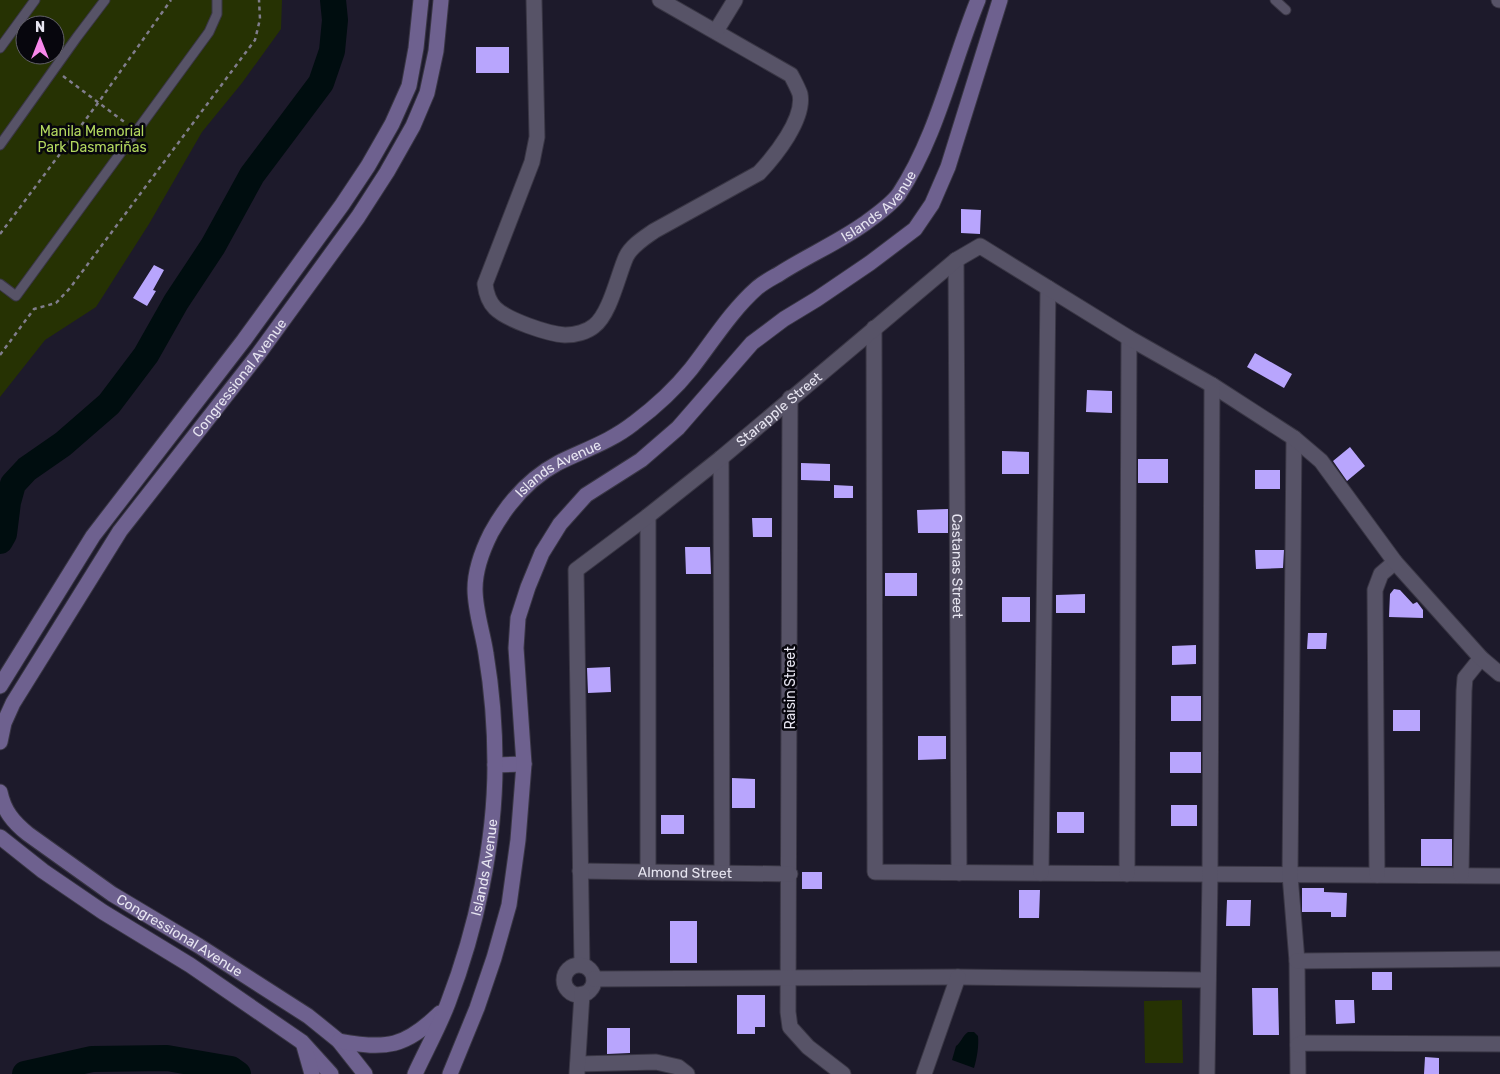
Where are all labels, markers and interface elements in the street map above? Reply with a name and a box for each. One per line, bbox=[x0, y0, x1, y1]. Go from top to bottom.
north arrow bbox=[15, 15, 65, 65]
text: N bbox=[35, 19, 45, 36]
park label: Manila Memorial Park Dasmariñas bbox=[37, 123, 147, 156]
street label: Islands Avenue bbox=[838, 168, 920, 246]
street label: Congressional Avenue bbox=[189, 315, 290, 441]
street label: Starapple Street bbox=[733, 368, 826, 451]
street label: Islands Avenue bbox=[512, 436, 604, 501]
street label: Castanas Street bbox=[948, 514, 966, 619]
street label: Raisin Street bbox=[782, 646, 799, 730]
street label: Islands Avenue bbox=[468, 818, 501, 918]
street label: Almond Street bbox=[638, 864, 733, 882]
street label: Congressional Avenue bbox=[113, 891, 246, 981]

